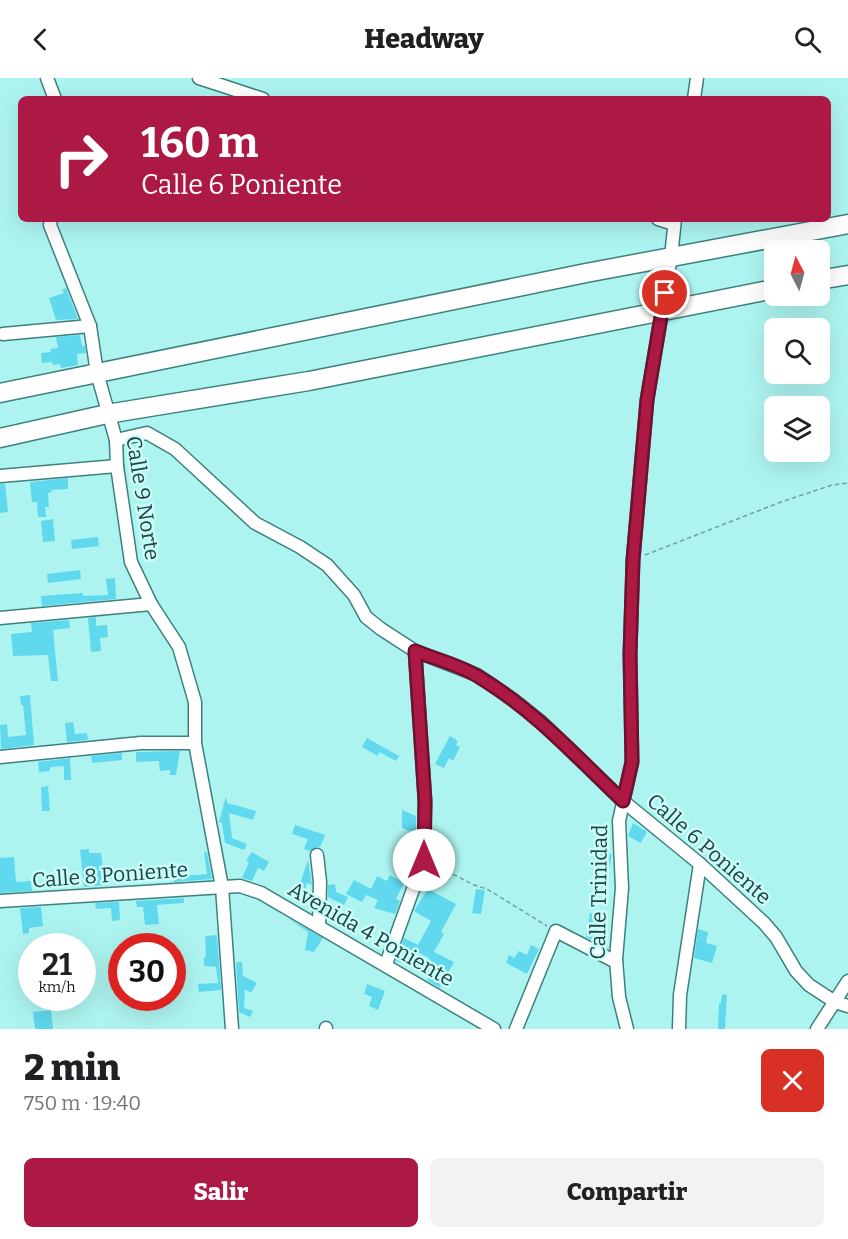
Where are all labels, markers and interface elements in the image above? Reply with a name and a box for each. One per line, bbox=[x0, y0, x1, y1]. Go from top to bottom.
icon: back bbox=[24, 23, 57, 56]
text: Headway bbox=[364, 23, 484, 55]
icon: search bbox=[791, 23, 824, 56]
text: 160 m bbox=[141, 118, 258, 168]
icon: right bbox=[42, 120, 120, 198]
text: Calle 6 Poniente bbox=[141, 169, 342, 201]
north arrow bbox=[764, 240, 830, 306]
map controls bbox=[764, 240, 830, 462]
pin bbox=[639, 267, 690, 318]
icon: arrive bbox=[648, 276, 681, 309]
button: search bbox=[764, 318, 830, 384]
button: layers bbox=[764, 396, 830, 462]
street label: Calle 9 Norte bbox=[120, 434, 166, 562]
street label: Calle 6 Poniente bbox=[641, 788, 777, 910]
street label: Calle Trinidad bbox=[585, 824, 613, 960]
position arrow bbox=[392, 828, 456, 892]
street label: Calle 8 Poniente bbox=[31, 857, 189, 893]
street label: Avenida 4 Poniente bbox=[283, 876, 459, 992]
speed limit sign: 30 bbox=[108, 933, 186, 1011]
text: 21 bbox=[42, 947, 72, 983]
text: km/h bbox=[38, 978, 76, 996]
text: 2 min bbox=[24, 1046, 120, 1090]
button: close bbox=[761, 1049, 824, 1112]
text: 750 m · 19:40 bbox=[24, 1091, 141, 1115]
button: Salir bbox=[24, 1158, 418, 1227]
button: Compartir bbox=[430, 1158, 824, 1227]

